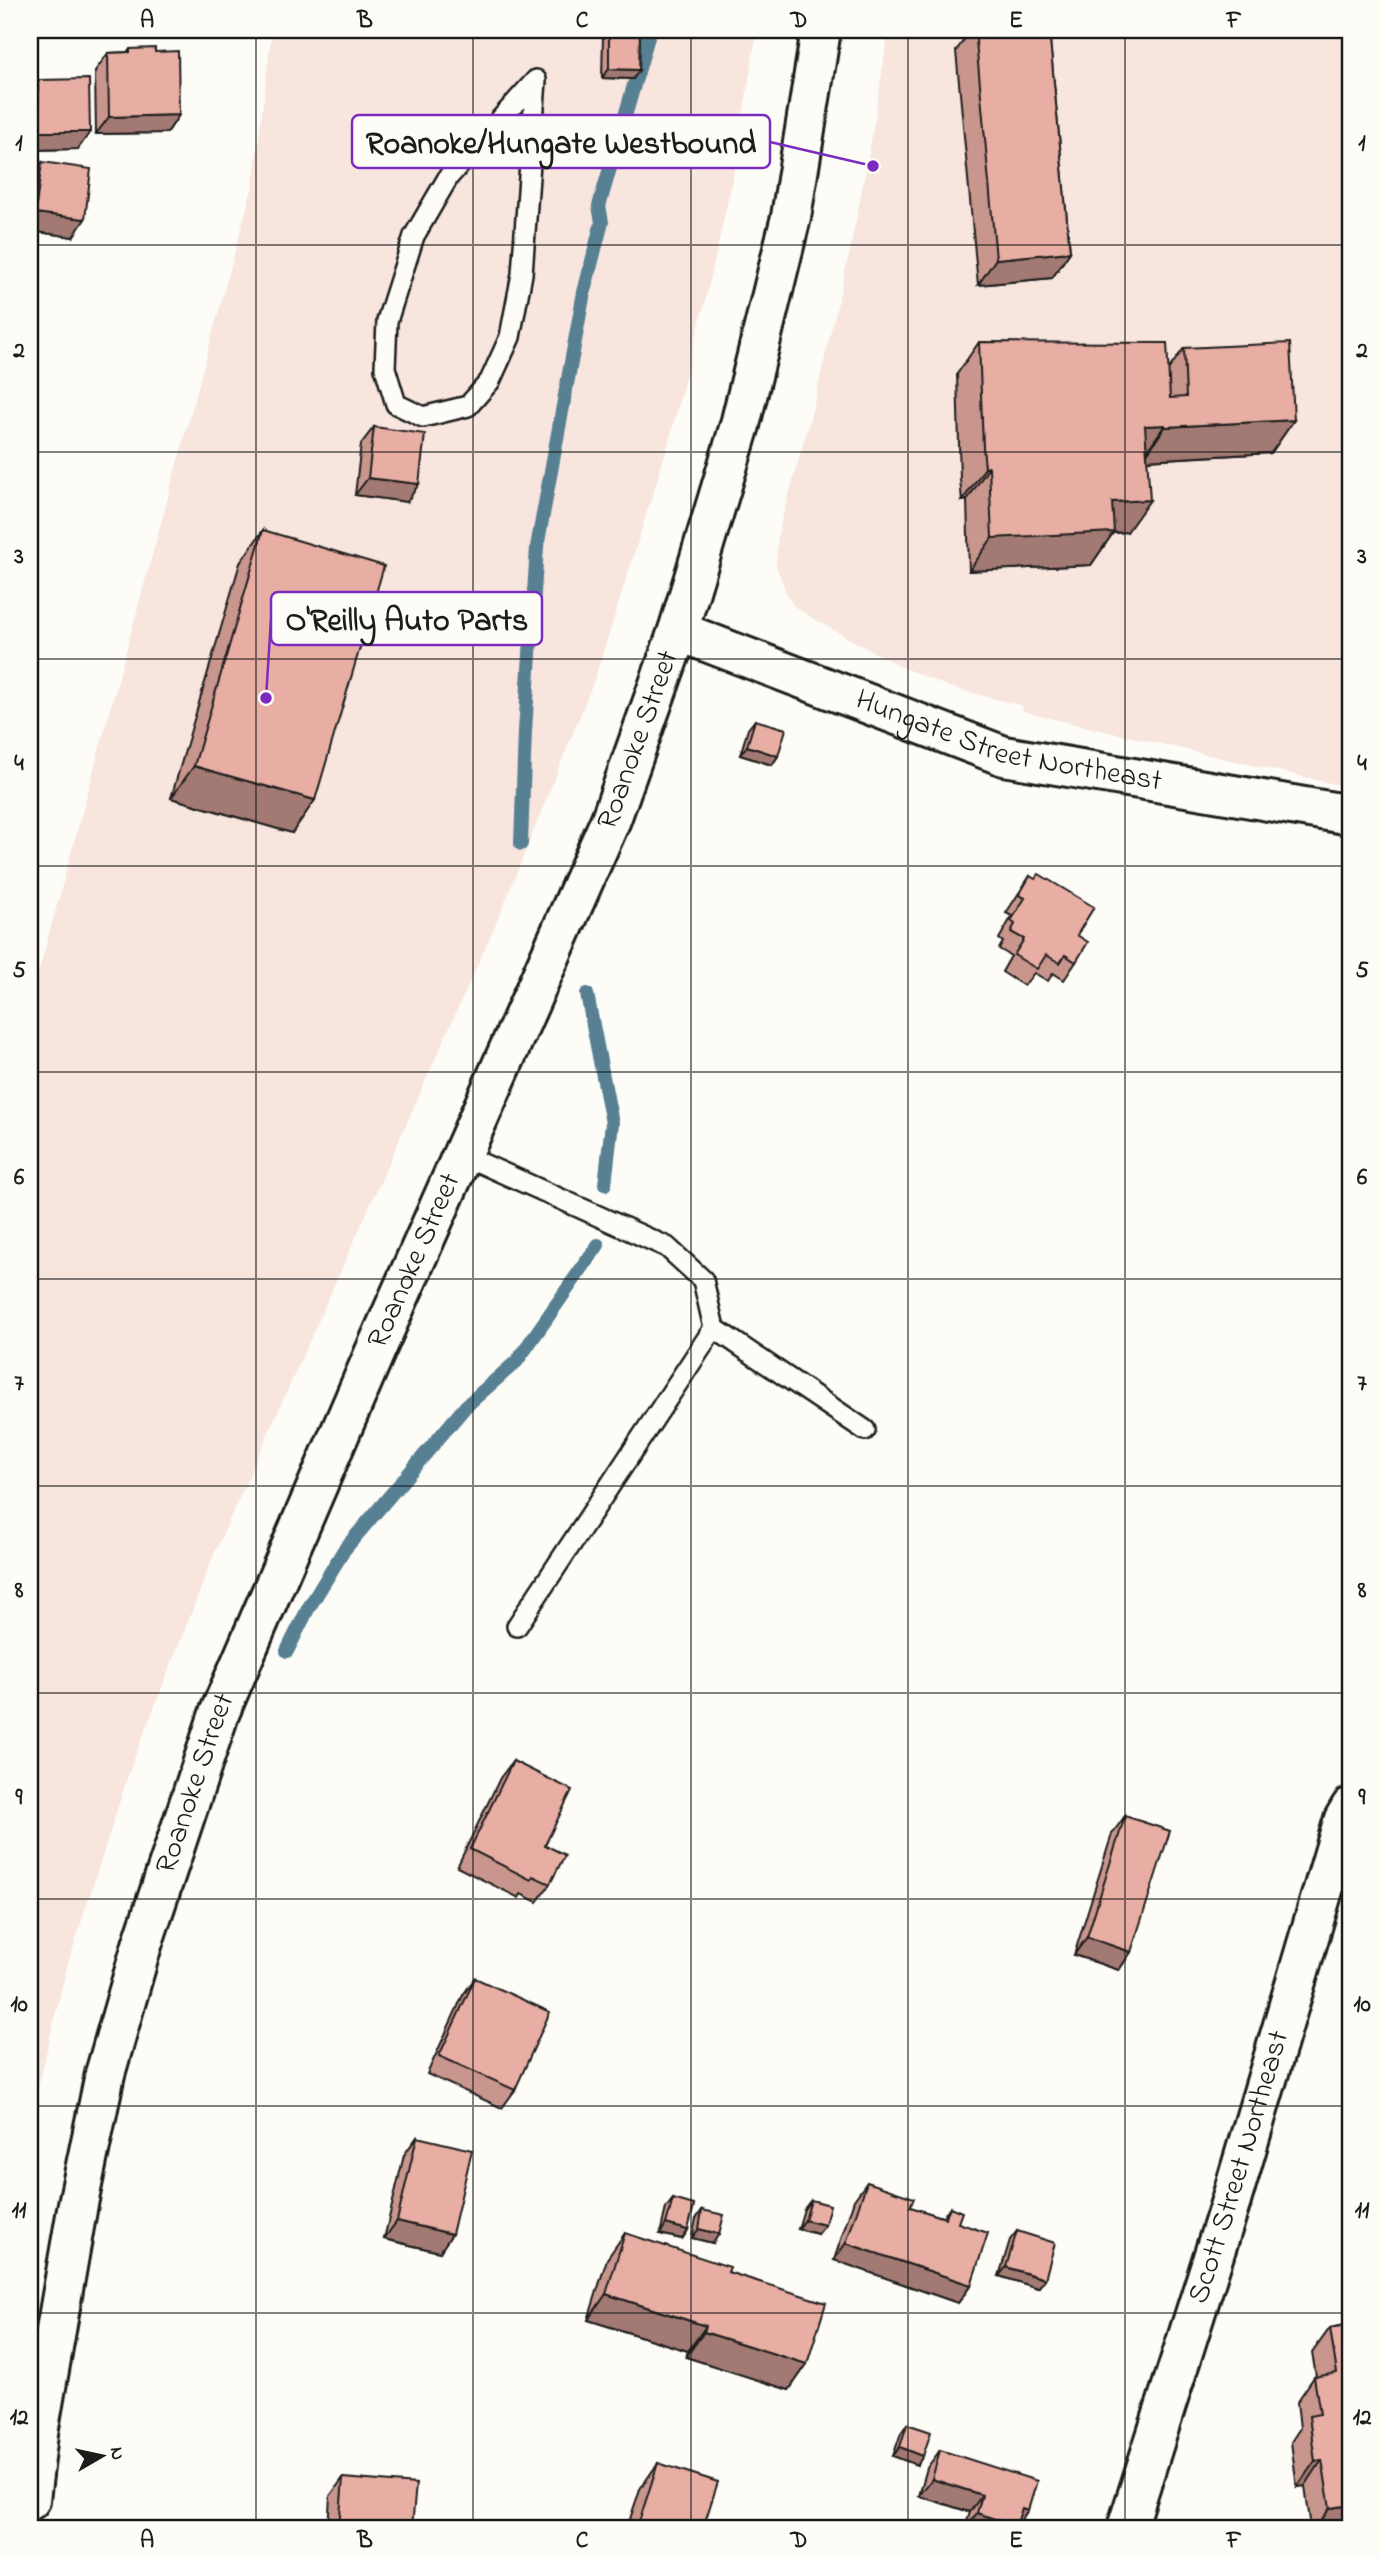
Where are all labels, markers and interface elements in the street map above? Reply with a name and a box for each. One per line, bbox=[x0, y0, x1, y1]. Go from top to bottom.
text: A bbox=[140, 5, 154, 38]
text: B bbox=[356, 5, 373, 38]
text: C bbox=[576, 5, 589, 38]
text: D bbox=[790, 5, 807, 38]
text: E bbox=[1009, 5, 1023, 38]
text: F bbox=[1226, 5, 1242, 38]
callout: Roanoke/Hungate Westbound bbox=[352, 115, 770, 168]
text: Roanoke/Hungate Westbound bbox=[366, 122, 756, 170]
text: 1 bbox=[15, 128, 23, 161]
text: 1 bbox=[1358, 128, 1366, 161]
text: 2 bbox=[12, 335, 25, 368]
text: 2 bbox=[1355, 335, 1368, 368]
text: 3 bbox=[13, 541, 24, 574]
text: 3 bbox=[1356, 541, 1367, 574]
callout: O'Reilly Auto Parts bbox=[271, 592, 542, 645]
text: O'Reilly Auto Parts bbox=[286, 599, 528, 647]
street label: Roanoke Street bbox=[587, 645, 691, 837]
street label: Hungate Street Northeast bbox=[849, 679, 1165, 804]
text: 4 bbox=[14, 748, 24, 781]
text: 4 bbox=[1357, 748, 1367, 781]
text: 5 bbox=[12, 955, 26, 988]
text: 5 bbox=[1355, 955, 1369, 988]
text: 6 bbox=[14, 1162, 25, 1195]
text: 6 bbox=[1357, 1162, 1368, 1195]
street label: Roanoke Street bbox=[357, 1166, 473, 1356]
text: 7 bbox=[14, 1368, 24, 1401]
text: 7 bbox=[1357, 1368, 1367, 1401]
text: 8 bbox=[14, 1575, 24, 1608]
text: 8 bbox=[1357, 1575, 1367, 1608]
street label: Roanoke Street bbox=[145, 1687, 247, 1880]
text: 9 bbox=[15, 1782, 24, 1815]
text: 9 bbox=[1358, 1782, 1367, 1815]
text: 10 bbox=[10, 1989, 28, 2022]
text: 10 bbox=[1353, 1989, 1371, 2022]
street label: Scott Street Northeast bbox=[1178, 2025, 1302, 2310]
text: 11 bbox=[12, 2195, 27, 2228]
text: 11 bbox=[1355, 2195, 1370, 2228]
text: 12 bbox=[10, 2402, 29, 2435]
text: 12 bbox=[1353, 2402, 1372, 2435]
north arrow bbox=[66, 2422, 136, 2492]
text: N bbox=[102, 2445, 131, 2462]
text: A bbox=[140, 2525, 154, 2558]
text: B bbox=[356, 2525, 373, 2558]
text: C bbox=[576, 2525, 589, 2558]
text: D bbox=[790, 2525, 807, 2558]
text: E bbox=[1009, 2525, 1023, 2558]
text: F bbox=[1226, 2525, 1242, 2558]

